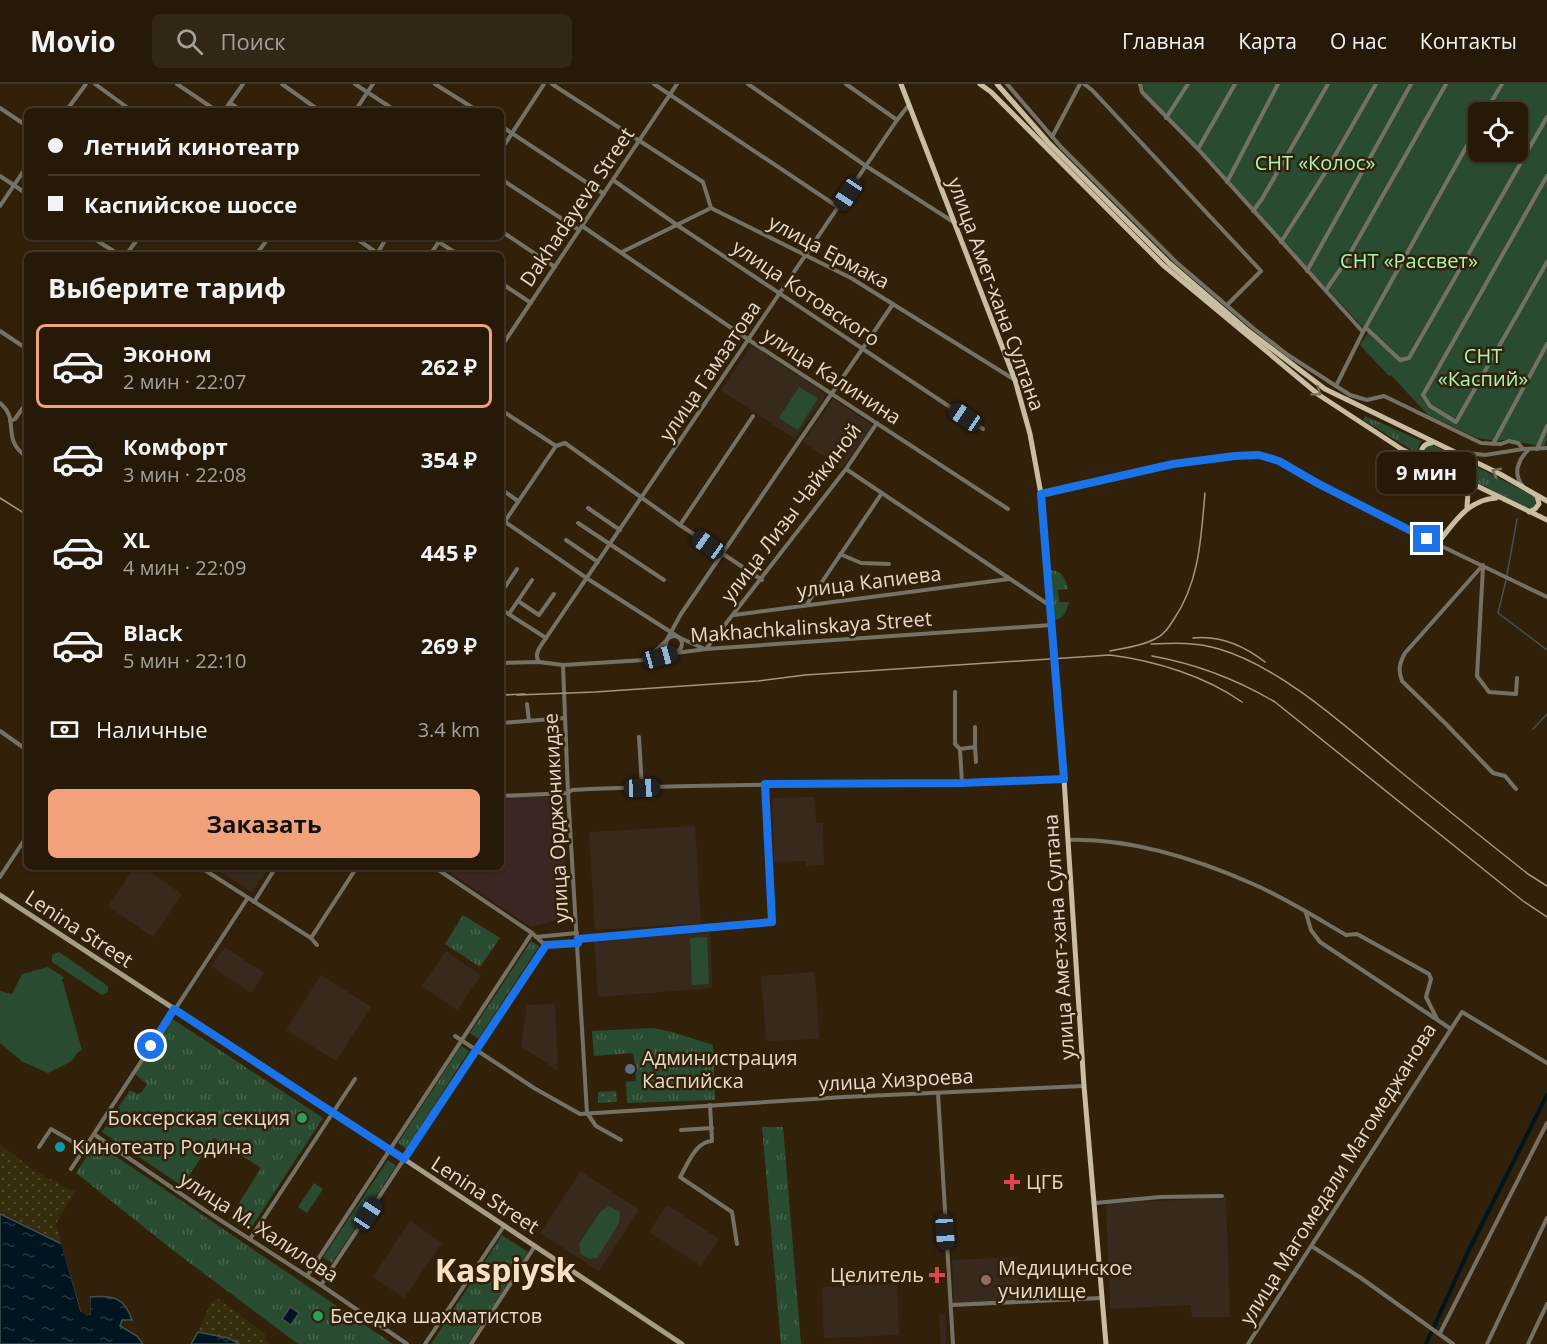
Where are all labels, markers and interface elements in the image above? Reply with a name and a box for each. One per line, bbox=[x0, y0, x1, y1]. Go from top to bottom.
search box bbox=[152, 14, 572, 68]
text: Movio bbox=[30, 22, 116, 60]
icon: search bbox=[173, 25, 206, 58]
text: Поиск bbox=[221, 26, 286, 56]
text: Главная bbox=[1122, 27, 1205, 55]
text: Карта bbox=[1238, 27, 1297, 55]
text: О нас bbox=[1330, 27, 1387, 55]
text: Контакты bbox=[1420, 27, 1517, 55]
map controls bbox=[1468, 102, 1528, 162]
button: locate bbox=[1468, 102, 1528, 162]
street label: Dakhadayeva Street bbox=[513, 122, 640, 291]
text: Летний кинотеатр bbox=[84, 131, 300, 161]
park label: СНТ «Колос» bbox=[1255, 149, 1375, 176]
street label: улица Амет-хана Султана bbox=[942, 173, 1051, 414]
car bbox=[830, 174, 866, 214]
text: Каспийское шоссе bbox=[84, 189, 297, 219]
street label: улица Ермака bbox=[764, 208, 895, 295]
street label: улица Котовского bbox=[727, 233, 885, 352]
park label: СНТ «Рассвет» bbox=[1340, 247, 1478, 274]
text: Выберите тариф bbox=[48, 269, 286, 306]
street label: улица Гамзатова bbox=[653, 295, 767, 446]
street label: улица Калинина bbox=[758, 321, 907, 430]
text: Эконом bbox=[123, 338, 212, 368]
icon: car bbox=[51, 339, 105, 393]
park label: СНТ «Каспий» bbox=[1438, 342, 1528, 392]
text: 262 ₽ bbox=[421, 351, 477, 381]
text: 2 мин · 22:07 bbox=[123, 368, 246, 395]
one-way arrow bbox=[1310, 385, 1321, 396]
car bbox=[945, 399, 985, 435]
street label: улица Лизы Чайкиной bbox=[714, 417, 867, 608]
text: Комфорт bbox=[123, 431, 228, 461]
icon: car bbox=[51, 432, 105, 486]
text: 354 ₽ bbox=[421, 444, 477, 474]
callout: 9 мин bbox=[1378, 452, 1476, 494]
text: 9 мин bbox=[1396, 459, 1457, 486]
text: 3 мин · 22:08 bbox=[123, 461, 246, 488]
one-way arrow bbox=[1491, 468, 1502, 480]
text: XL bbox=[123, 524, 150, 554]
icon: car bbox=[51, 525, 105, 579]
route end bbox=[1413, 525, 1440, 552]
car bbox=[688, 527, 728, 563]
text: 445 ₽ bbox=[421, 537, 477, 567]
text: 4 мин · 22:09 bbox=[123, 554, 246, 581]
street label: улица Капиева bbox=[795, 559, 943, 604]
street label: Makhachkalinskaya Street bbox=[689, 605, 933, 648]
text: Black bbox=[123, 617, 183, 647]
icon: car bbox=[51, 618, 105, 672]
text: 269 ₽ bbox=[421, 630, 477, 660]
car bbox=[640, 644, 680, 670]
text: 5 мин · 22:10 bbox=[123, 647, 246, 674]
icon: cash bbox=[48, 713, 81, 746]
street label: улица Орджоникидзе bbox=[537, 713, 574, 924]
text: Наличные bbox=[96, 714, 208, 744]
text: 3.4 km bbox=[418, 716, 480, 743]
car bbox=[624, 778, 660, 798]
button: Заказать bbox=[48, 789, 480, 858]
street label: улица Амет-хана Султана bbox=[1036, 813, 1081, 1061]
street label: Lenina Street bbox=[20, 884, 138, 974]
street label: улица Магомедали Магомеджановa bbox=[1233, 1018, 1442, 1330]
route start bbox=[137, 1032, 164, 1059]
place label: Администрация Каспийска bbox=[642, 1044, 798, 1094]
marker: Администрация Каспийска bbox=[623, 1062, 637, 1076]
street label: улица Хизроева bbox=[818, 1062, 974, 1097]
place label: Боксерская секция bbox=[108, 1104, 290, 1131]
marker: Боксерская секция bbox=[295, 1111, 309, 1125]
place label: Кинотеатр Родина bbox=[72, 1133, 252, 1160]
marker: Кинотеатр Родина bbox=[53, 1140, 67, 1154]
street label: Lenina Street bbox=[426, 1150, 544, 1240]
street label: улица М. Халилова bbox=[175, 1165, 344, 1288]
place label: ЦГБ bbox=[1026, 1168, 1063, 1195]
marker: ЦГБ bbox=[1003, 1173, 1021, 1191]
car bbox=[350, 1194, 386, 1234]
car bbox=[935, 1213, 955, 1251]
district label: Kaspiysk bbox=[435, 1248, 575, 1291]
place label: Медицинское училище bbox=[998, 1254, 1133, 1304]
place label: Целитель bbox=[830, 1261, 924, 1288]
marker: Целитель bbox=[928, 1266, 946, 1284]
marker: Медицинское училище bbox=[979, 1273, 993, 1287]
place label: Беседка шахматистов bbox=[330, 1302, 542, 1329]
marker: Беседка шахматистов bbox=[311, 1309, 325, 1323]

